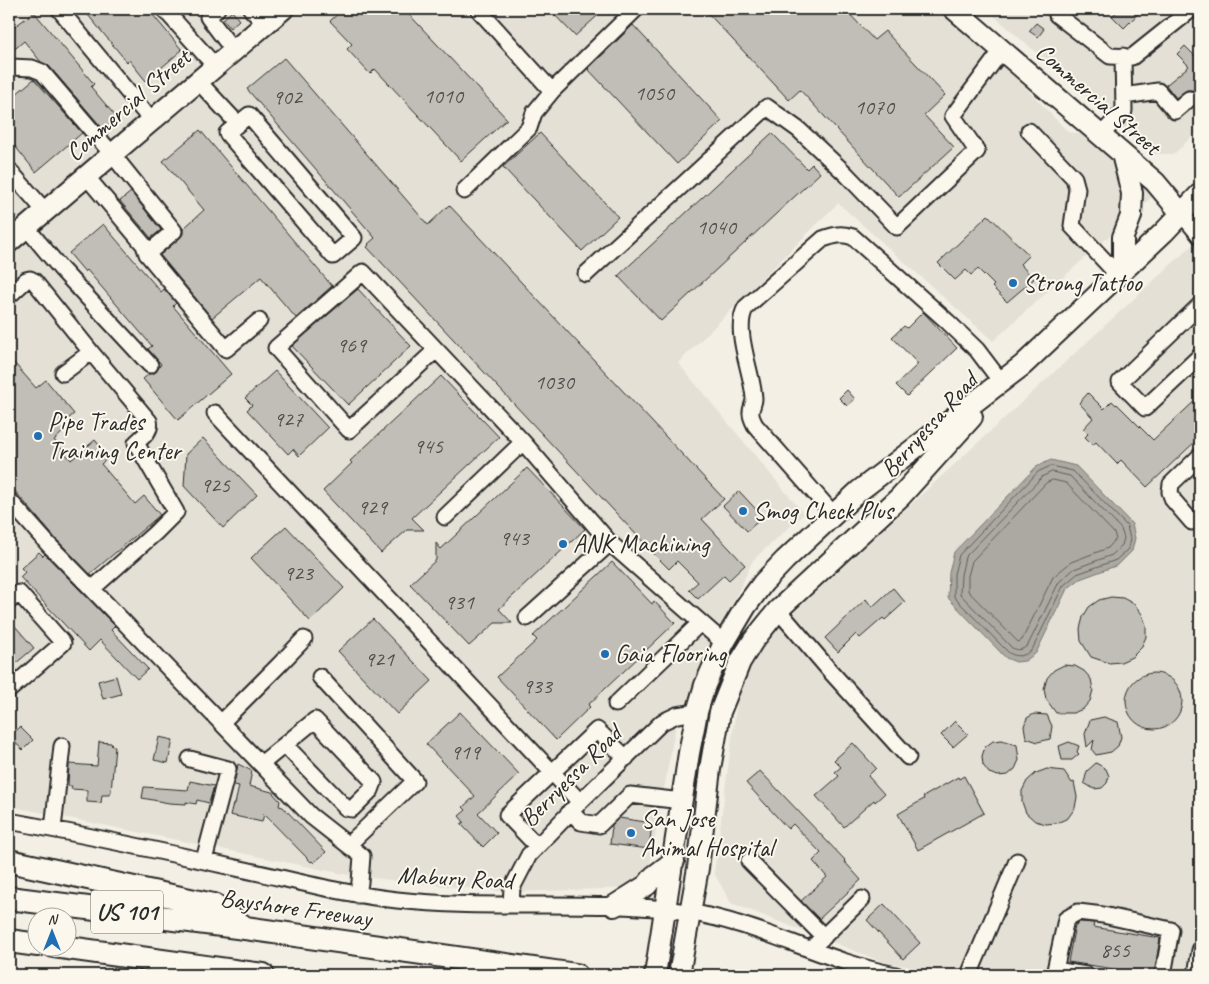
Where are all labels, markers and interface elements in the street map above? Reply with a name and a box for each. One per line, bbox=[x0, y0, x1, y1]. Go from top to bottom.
street label: Commercial Street bbox=[1029, 36, 1169, 164]
street label: Commercial Street bbox=[59, 40, 199, 168]
house number: 1050 bbox=[634, 79, 676, 107]
house number: 1010 bbox=[423, 82, 465, 110]
house number: 902 bbox=[272, 83, 304, 111]
house number: 1070 bbox=[854, 93, 896, 121]
house number: 1040 bbox=[696, 213, 738, 241]
place label: Strong Tattoo bbox=[1023, 267, 1143, 299]
marker: Strong Tattoo bbox=[1007, 277, 1019, 289]
house number: 969 bbox=[336, 331, 368, 359]
street label: Berryessa Road bbox=[873, 363, 987, 484]
house number: 1030 bbox=[534, 368, 576, 396]
house number: 927 bbox=[273, 405, 304, 433]
place label: Pipe Trades Training Center bbox=[48, 406, 184, 467]
marker: Pipe Trades Training Center bbox=[32, 430, 44, 442]
house number: 945 bbox=[413, 432, 444, 460]
house number: 925 bbox=[200, 471, 231, 499]
house number: 929 bbox=[357, 493, 389, 521]
place label: Smog Check Plus bbox=[753, 495, 895, 527]
marker: Smog Check Plus bbox=[737, 505, 749, 517]
house number: 943 bbox=[499, 524, 531, 552]
place label: ANK Machining bbox=[573, 528, 711, 560]
marker: ANK Machining bbox=[557, 538, 569, 550]
house number: 923 bbox=[283, 559, 315, 587]
house number: 931 bbox=[444, 588, 475, 616]
place label: Gaia Flooring bbox=[615, 638, 728, 670]
house number: 921 bbox=[364, 645, 395, 673]
marker: Gaia Flooring bbox=[599, 648, 611, 660]
house number: 933 bbox=[522, 672, 554, 700]
street label: Berryessa Road bbox=[513, 716, 631, 834]
house number: 919 bbox=[450, 738, 482, 766]
place label: San Jose Animal Hospital bbox=[641, 803, 778, 864]
marker: San Jose Animal Hospital bbox=[625, 827, 637, 839]
street label: Mabury Road bbox=[397, 859, 518, 897]
street label: Bayshore Freeway bbox=[218, 882, 376, 935]
road number: US 101 bbox=[91, 890, 163, 934]
north arrow bbox=[28, 906, 78, 956]
text: N bbox=[48, 911, 59, 928]
house number: 855 bbox=[1100, 936, 1131, 964]

